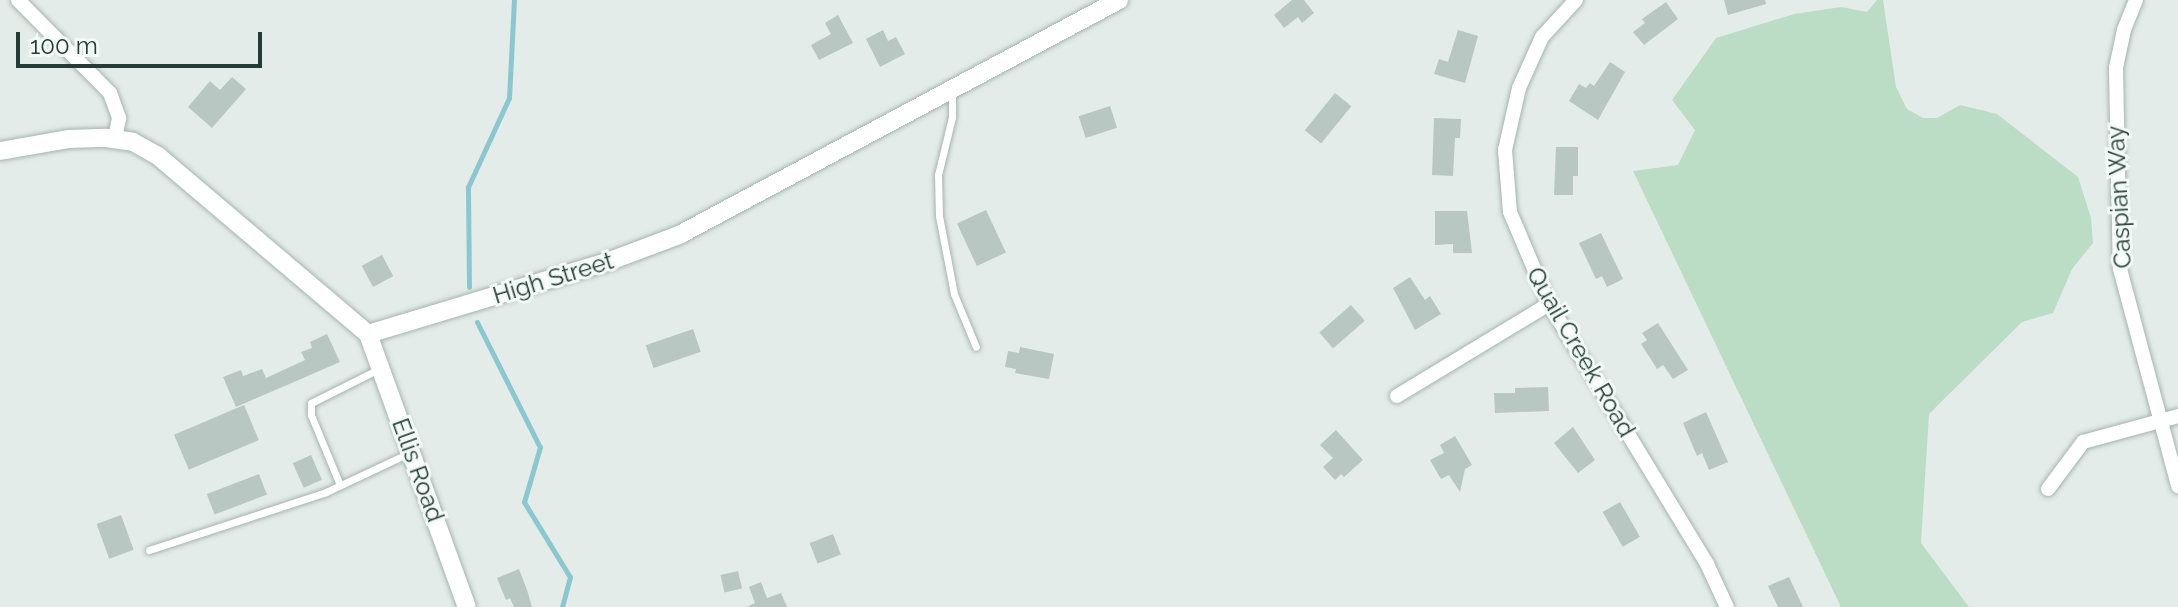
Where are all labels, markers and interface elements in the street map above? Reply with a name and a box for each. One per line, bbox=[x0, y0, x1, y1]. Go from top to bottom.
scale bar bbox=[20, 16, 266, 66]
text: 100 m bbox=[30, 31, 98, 60]
street label: Caspian Way bbox=[2101, 124, 2137, 270]
street label: High Street bbox=[489, 246, 617, 310]
street label: Quail Creek Road bbox=[1520, 262, 1642, 442]
street label: Ellis Road bbox=[386, 414, 450, 526]

